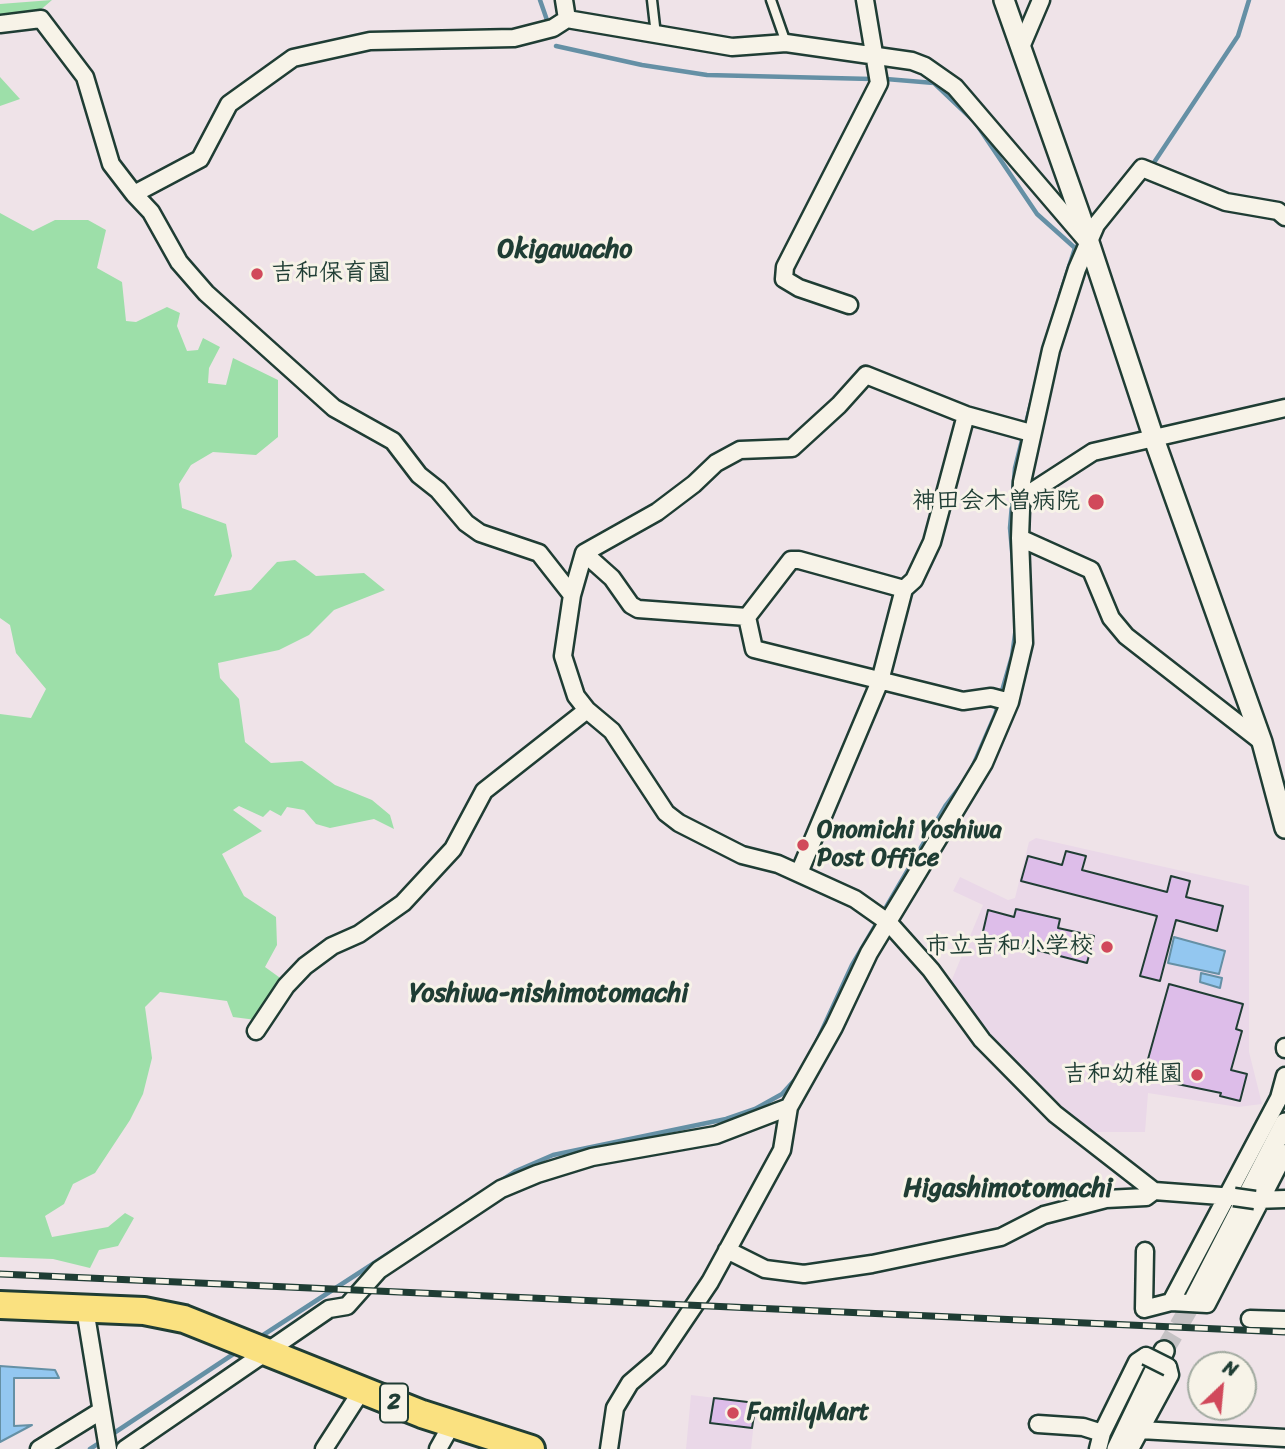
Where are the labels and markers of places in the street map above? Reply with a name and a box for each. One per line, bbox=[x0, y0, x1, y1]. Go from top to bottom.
place label: 吉和保育園 bbox=[271, 260, 391, 288]
marker: 吉和保育園 bbox=[249, 266, 265, 282]
place label: 神田会木曽病院 bbox=[912, 488, 1080, 516]
marker: 神田会木曽病院 bbox=[1086, 492, 1106, 512]
place label: Onomichi Yoshiwa Post Office bbox=[817, 817, 1002, 873]
marker: Onomichi Yoshiwa Post Office bbox=[795, 837, 811, 853]
place label: 市立吉和小学校 bbox=[925, 933, 1093, 961]
marker: 市立吉和小学校 bbox=[1099, 939, 1115, 955]
place label: 吉和幼稚園 bbox=[1063, 1061, 1183, 1089]
marker: 吉和幼稚園 bbox=[1189, 1067, 1205, 1083]
place label: FamilyMart bbox=[747, 1399, 869, 1427]
marker: FamilyMart bbox=[725, 1405, 741, 1421]

